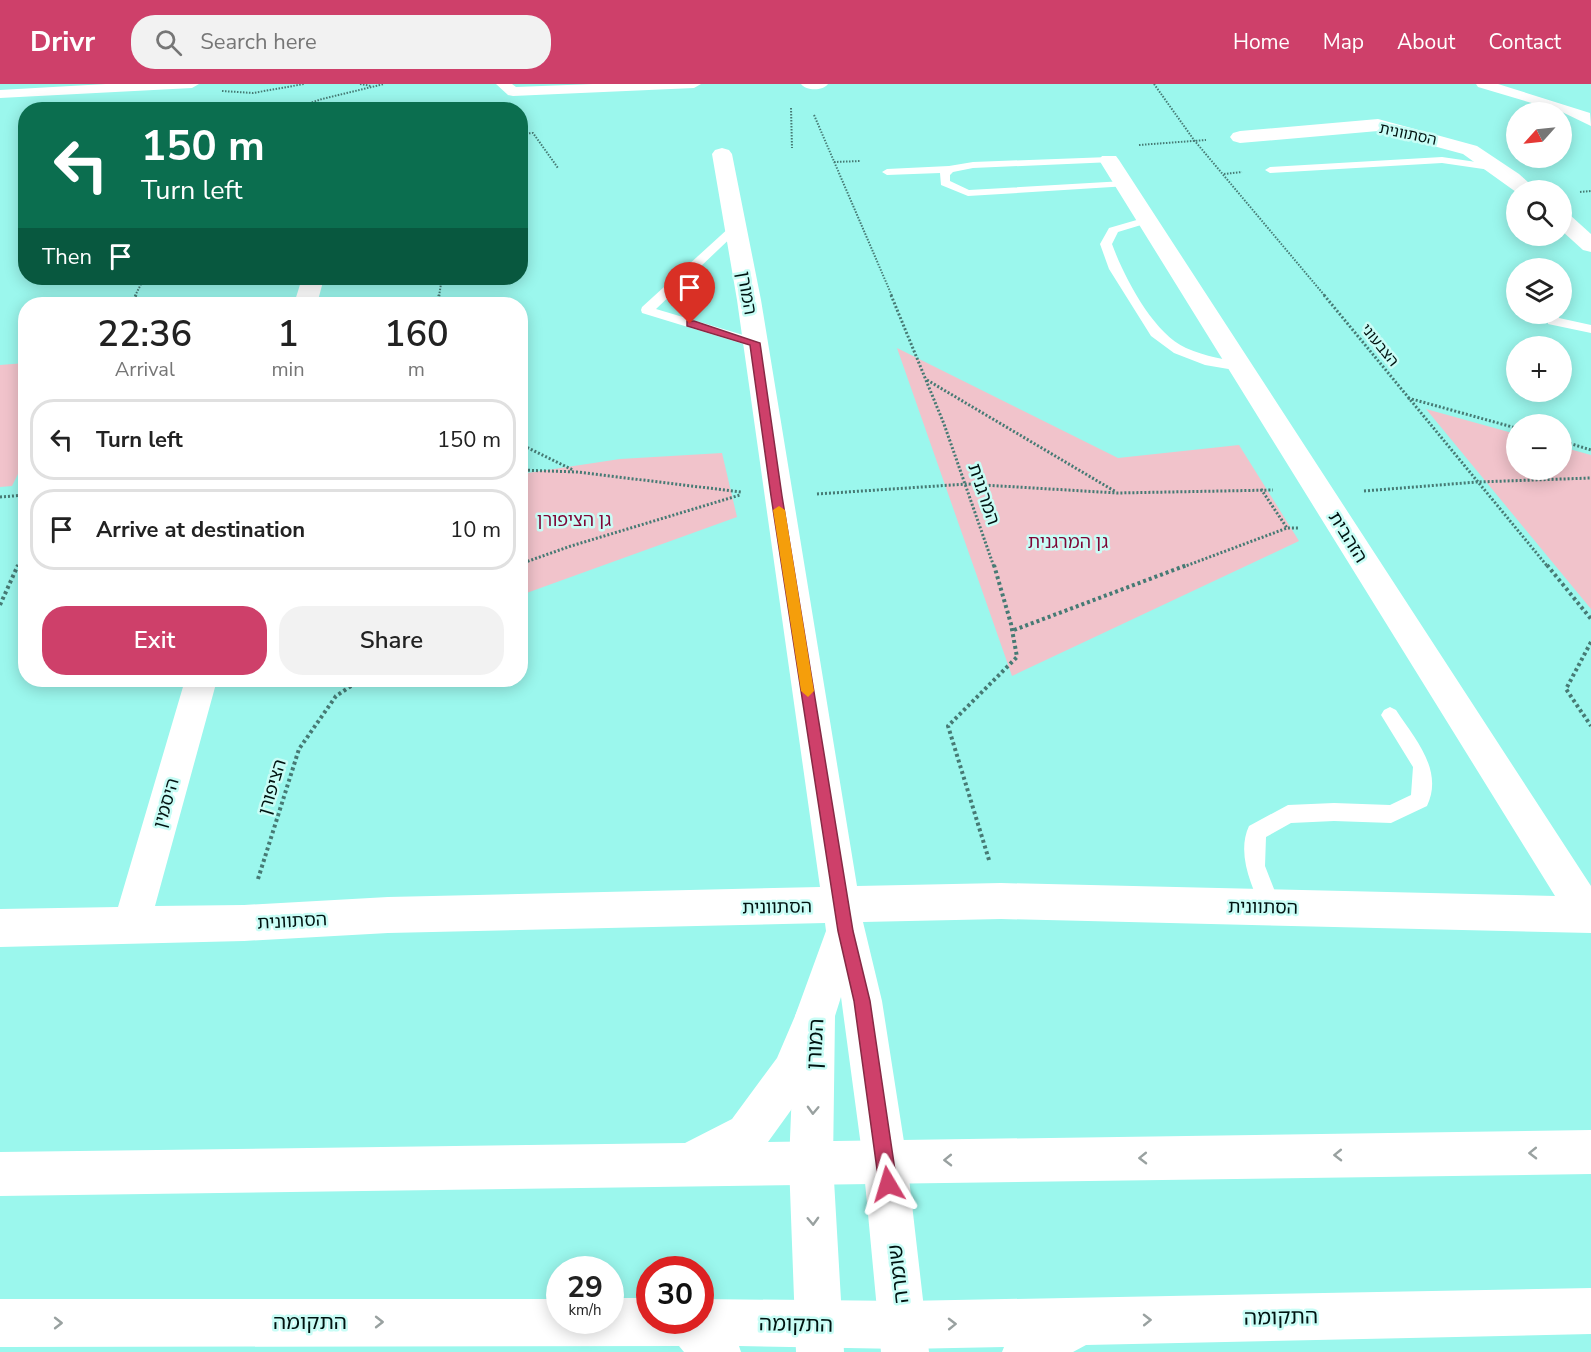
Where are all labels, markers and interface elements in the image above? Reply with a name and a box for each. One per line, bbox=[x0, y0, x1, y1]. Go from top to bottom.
search box bbox=[131, 15, 551, 69]
text: Drivr bbox=[30, 23, 95, 61]
icon: search bbox=[152, 26, 185, 59]
text: Search here bbox=[200, 27, 317, 57]
text: Home bbox=[1233, 28, 1290, 56]
text: Map bbox=[1323, 28, 1364, 56]
text: About bbox=[1397, 28, 1455, 56]
text: Contact bbox=[1488, 28, 1561, 56]
north arrow bbox=[1506, 102, 1572, 168]
map controls bbox=[1506, 102, 1572, 480]
text: 150 m bbox=[141, 118, 265, 175]
street label: הסתוונית bbox=[1377, 118, 1439, 150]
icon: left bbox=[42, 126, 120, 204]
text: Turn left bbox=[141, 172, 242, 209]
button: search bbox=[1506, 180, 1572, 246]
icon: arrive bbox=[104, 240, 137, 273]
text: Then bbox=[42, 242, 92, 272]
button: layers bbox=[1506, 258, 1572, 324]
pin bbox=[664, 262, 715, 324]
street label: המורן bbox=[731, 269, 763, 317]
icon: arrive bbox=[673, 271, 706, 304]
text: 22:36 bbox=[97, 310, 192, 359]
text: 1 bbox=[277, 310, 299, 359]
text: 160 bbox=[384, 310, 449, 359]
street label: הצבעוני bbox=[1357, 320, 1403, 370]
button: + bbox=[1506, 336, 1572, 402]
text: Arrival bbox=[115, 356, 175, 383]
text: min bbox=[272, 356, 305, 383]
text: m bbox=[408, 356, 425, 383]
button: − bbox=[1506, 414, 1572, 480]
icon: left bbox=[45, 423, 78, 456]
text: Turn left bbox=[96, 425, 183, 455]
text: 150 m bbox=[437, 425, 501, 455]
street label: המרגנית bbox=[962, 460, 1006, 528]
street label: הזהבית bbox=[1323, 507, 1373, 567]
park label: גן הציפורן bbox=[537, 508, 612, 532]
icon: arrive bbox=[45, 513, 78, 546]
text: Arrive at destination bbox=[96, 515, 305, 545]
text: 10 m bbox=[450, 515, 501, 545]
park label: גן המרגנית bbox=[1028, 530, 1108, 554]
button: Exit bbox=[42, 606, 267, 675]
button: Share bbox=[279, 606, 504, 675]
street label: הציפורן bbox=[252, 756, 292, 818]
street label: היסמין bbox=[147, 775, 185, 831]
street label: הסתוונית bbox=[742, 894, 812, 920]
street label: הסתוונית bbox=[1228, 894, 1298, 920]
street label: הסתוונית bbox=[256, 907, 328, 935]
street label: המורן bbox=[800, 1018, 830, 1070]
one-way arrow bbox=[806, 1106, 819, 1115]
one-way arrow bbox=[1528, 1146, 1537, 1159]
one-way arrow bbox=[1333, 1149, 1342, 1161]
one-way arrow bbox=[1138, 1151, 1147, 1164]
position arrow bbox=[856, 1152, 920, 1216]
one-way arrow bbox=[943, 1154, 952, 1166]
one-way arrow bbox=[807, 1217, 820, 1226]
street label: שומרה bbox=[880, 1243, 916, 1305]
speed limit sign: 30 bbox=[636, 1256, 714, 1334]
text: 29 bbox=[567, 1267, 603, 1308]
text: km/h bbox=[568, 1300, 602, 1320]
street label: התקומה bbox=[1244, 1302, 1318, 1332]
street label: התקומה bbox=[273, 1308, 347, 1336]
street label: התקומה bbox=[759, 1309, 833, 1339]
one-way arrow bbox=[1143, 1313, 1152, 1326]
one-way arrow bbox=[375, 1316, 384, 1328]
one-way arrow bbox=[54, 1317, 63, 1329]
one-way arrow bbox=[948, 1318, 957, 1330]

